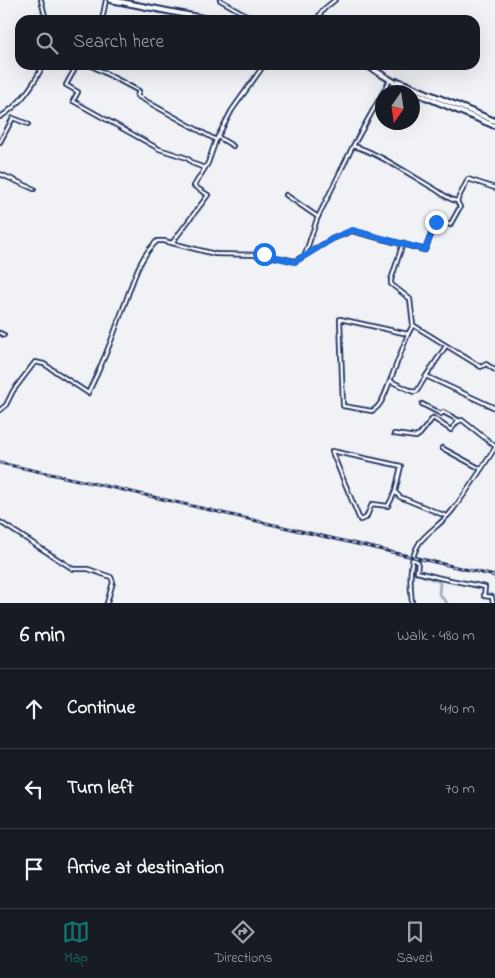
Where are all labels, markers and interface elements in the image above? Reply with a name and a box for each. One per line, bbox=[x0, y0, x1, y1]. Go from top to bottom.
search box bbox=[15, 15, 480, 70]
icon: search bbox=[33, 29, 61, 57]
text: Search here bbox=[73, 29, 164, 56]
north arrow bbox=[375, 85, 420, 130]
route end bbox=[425, 211, 448, 234]
route start bbox=[253, 243, 276, 266]
text: 6 min bbox=[20, 621, 65, 651]
text: Walk · 480 m bbox=[397, 624, 475, 648]
icon: ahead bbox=[20, 695, 48, 723]
text: Continue bbox=[67, 695, 135, 722]
text: 410 m bbox=[440, 697, 475, 721]
icon: left bbox=[20, 775, 48, 803]
text: Turn left bbox=[67, 775, 134, 802]
text: 70 m bbox=[445, 777, 475, 801]
icon: arrive bbox=[20, 855, 48, 883]
text: Arrive at destination bbox=[67, 855, 224, 882]
tab: Map bbox=[62, 918, 90, 969]
tab: Directions bbox=[214, 918, 272, 969]
tab: Saved bbox=[396, 918, 433, 969]

